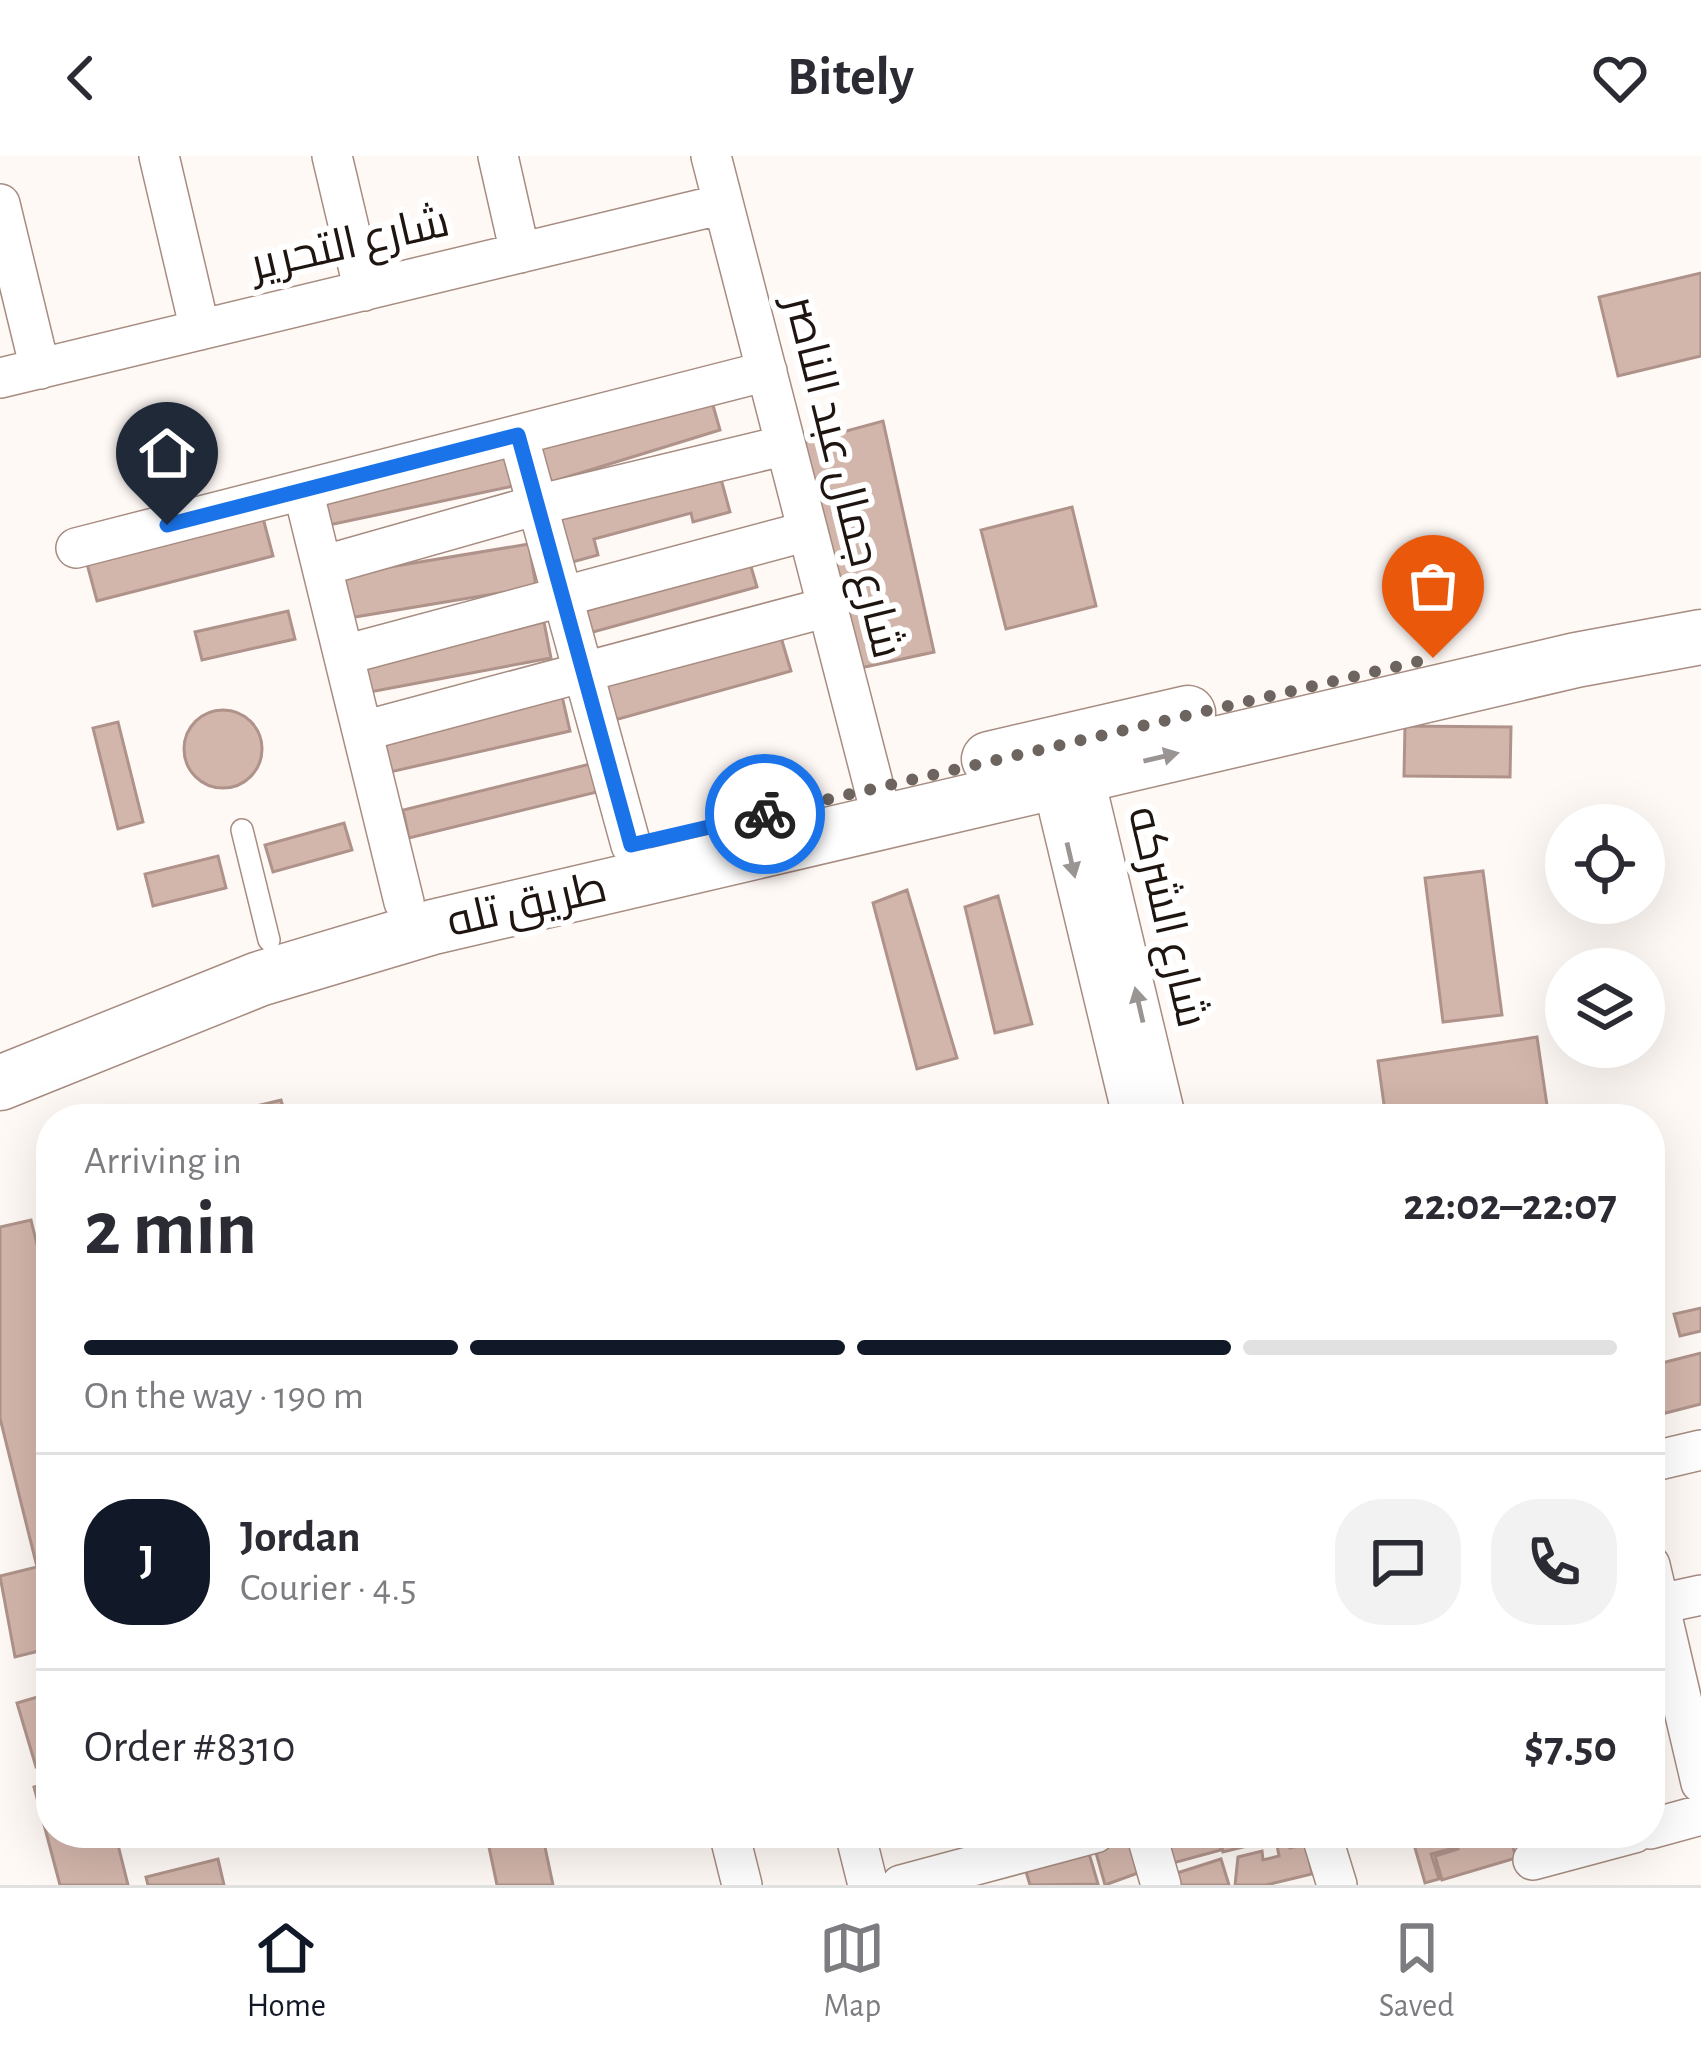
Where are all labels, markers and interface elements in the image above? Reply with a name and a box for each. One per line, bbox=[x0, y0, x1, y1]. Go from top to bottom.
icon: back bbox=[48, 45, 114, 111]
icon: heart bbox=[1587, 45, 1653, 111]
text: Bitely bbox=[787, 51, 914, 105]
street label: شارع التحرير bbox=[244, 199, 455, 295]
street label: شارع جمال عبد الناصر bbox=[770, 288, 910, 664]
pin bbox=[116, 402, 218, 525]
icon: home bbox=[134, 420, 200, 486]
pin bbox=[1382, 535, 1484, 658]
icon: bag bbox=[1400, 553, 1466, 619]
one-way arrow bbox=[1143, 747, 1180, 766]
courier bbox=[705, 754, 825, 874]
icon: bike bbox=[732, 781, 798, 847]
street label: شارع الشركه bbox=[1114, 802, 1214, 1033]
map controls bbox=[1545, 804, 1665, 1068]
button: locate bbox=[1545, 804, 1665, 924]
one-way arrow bbox=[1062, 841, 1081, 878]
street label: طريق تله bbox=[443, 865, 612, 948]
button: layers bbox=[1545, 948, 1665, 1068]
one-way arrow bbox=[1129, 987, 1148, 1024]
text: Arriving in bbox=[84, 1142, 242, 1181]
text: 22:02–22:07 bbox=[1403, 1183, 1617, 1228]
text: 2 min bbox=[84, 1191, 257, 1269]
text: On the way · 190 m bbox=[84, 1377, 364, 1416]
button: chat bbox=[1335, 1499, 1461, 1625]
button: phone bbox=[1491, 1499, 1617, 1625]
text: Jordan bbox=[240, 1515, 361, 1560]
text: J bbox=[139, 1539, 155, 1584]
text: Courier · 4.5 bbox=[240, 1569, 417, 1608]
text: Order #8310 bbox=[84, 1725, 295, 1770]
text: $7.50 bbox=[1524, 1725, 1617, 1770]
tab: Home bbox=[247, 1915, 326, 2027]
tab: Map bbox=[819, 1915, 885, 2027]
tab: Saved bbox=[1379, 1915, 1454, 2027]

